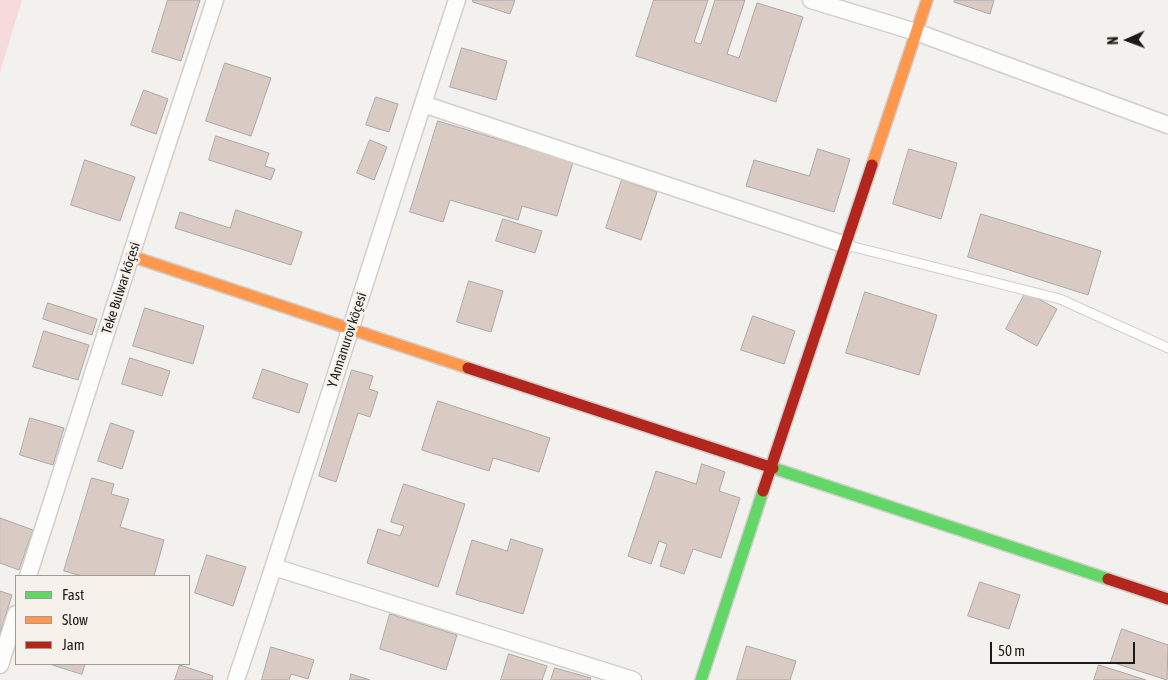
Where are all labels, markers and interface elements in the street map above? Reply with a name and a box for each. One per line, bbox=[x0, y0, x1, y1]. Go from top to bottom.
north arrow bbox=[1103, 15, 1153, 65]
text: N bbox=[1105, 36, 1121, 45]
street label: Teke Bulwar köçesi bbox=[98, 240, 144, 336]
street label: Y Annanurov köçesi bbox=[324, 290, 370, 390]
legend bbox=[15, 575, 190, 665]
text: Fast bbox=[62, 586, 84, 603]
text: Slow bbox=[62, 611, 88, 628]
scale bar bbox=[993, 632, 1138, 664]
text: Jam bbox=[62, 636, 85, 653]
text: 50 m bbox=[998, 642, 1025, 659]

